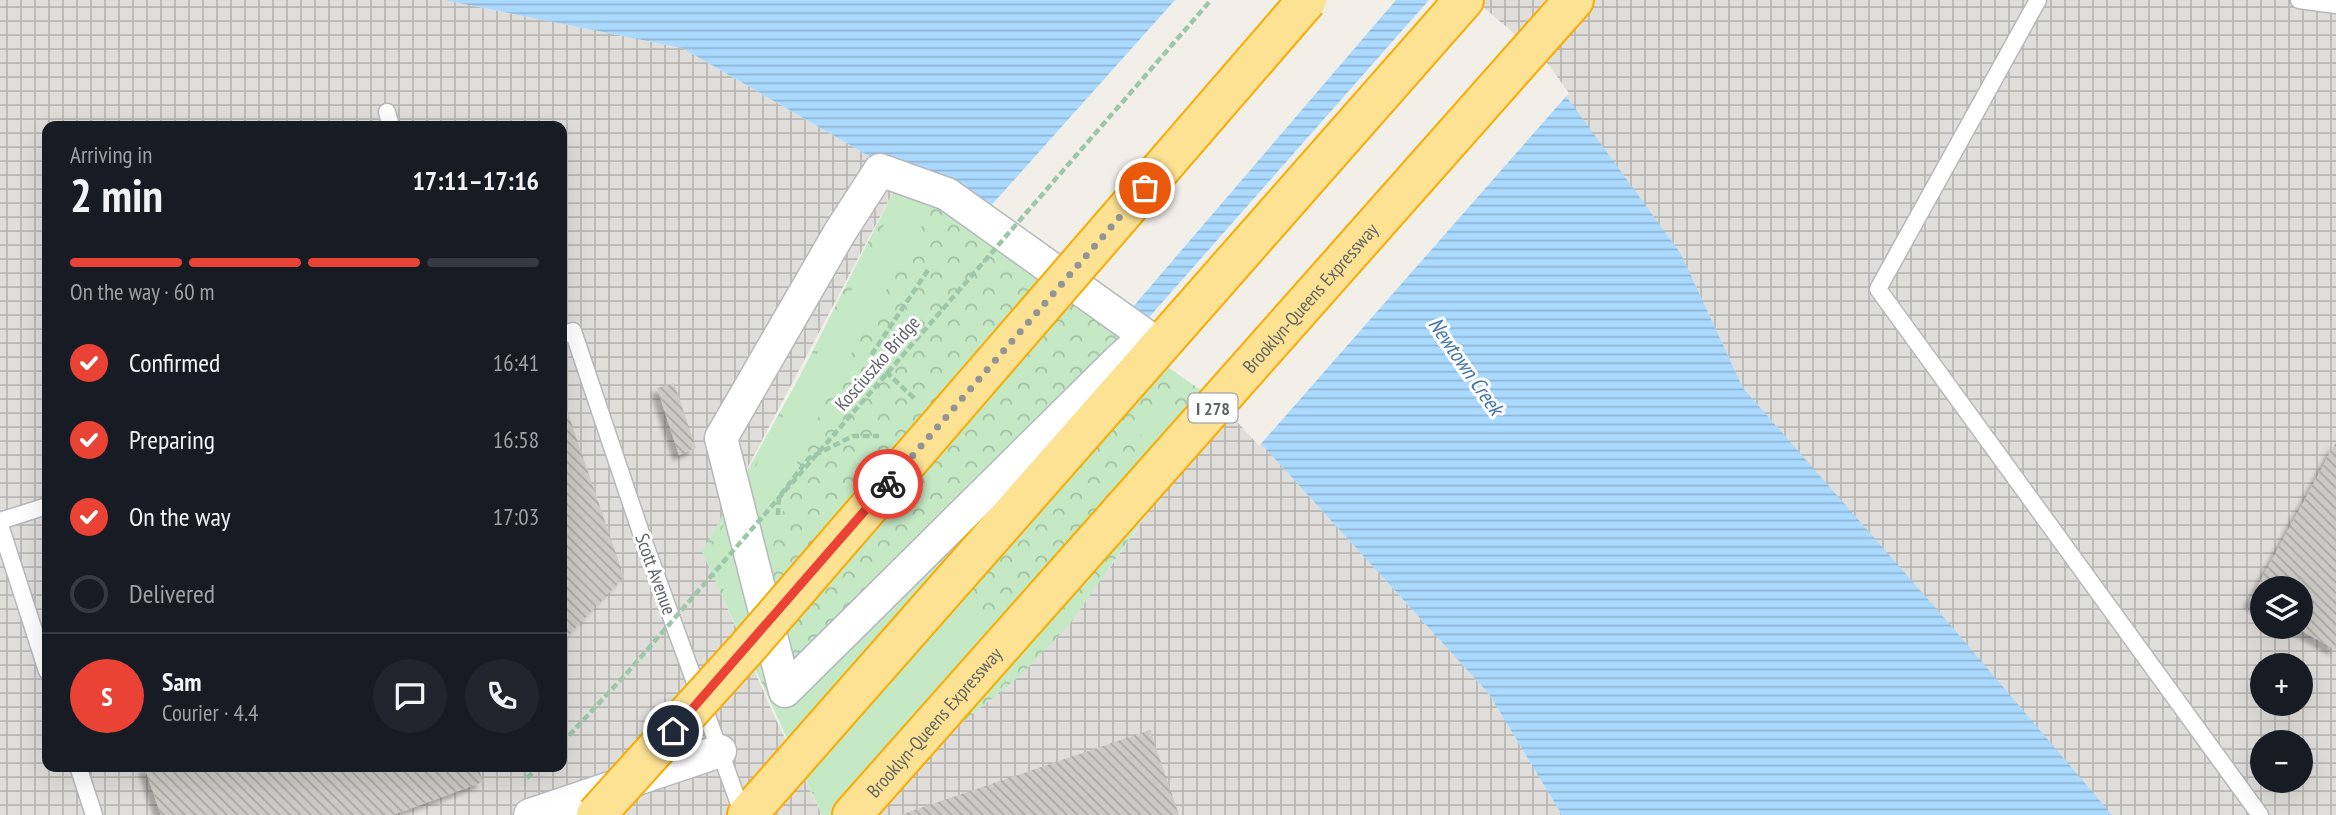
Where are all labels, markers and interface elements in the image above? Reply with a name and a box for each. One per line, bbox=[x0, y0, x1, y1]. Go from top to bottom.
text: Arriving in bbox=[70, 140, 152, 169]
pin bbox=[1115, 158, 1175, 218]
text: 17:11–17:16 bbox=[412, 164, 539, 197]
text: 2 min bbox=[70, 165, 163, 225]
icon: bag bbox=[1126, 169, 1164, 207]
street label: Brooklyn-Queens Expressway bbox=[1237, 217, 1384, 378]
text: On the way · 60 m bbox=[70, 277, 214, 306]
street label: Kosciuszko Bridge bbox=[829, 311, 925, 415]
water label: Newtown Creek bbox=[1422, 312, 1511, 422]
icon: check bbox=[70, 344, 108, 382]
text: Confirmed bbox=[129, 346, 220, 379]
text: 16:41 bbox=[493, 348, 539, 377]
road number: I 278 bbox=[1188, 394, 1238, 422]
icon: check bbox=[70, 421, 108, 459]
text: Preparing bbox=[129, 423, 215, 456]
text: 16:58 bbox=[493, 425, 539, 454]
courier bbox=[853, 449, 923, 519]
icon: bike bbox=[869, 465, 907, 503]
icon: check bbox=[70, 498, 108, 536]
text: On the way bbox=[129, 500, 231, 533]
text: 17:03 bbox=[493, 502, 539, 531]
street label: Scott Avenue bbox=[630, 530, 682, 618]
map controls bbox=[2250, 576, 2313, 793]
button: layers bbox=[2250, 576, 2313, 639]
text: Delivered bbox=[129, 577, 215, 610]
street label: Brooklyn-Queens Expressway bbox=[861, 641, 1008, 802]
button: + bbox=[2250, 653, 2313, 716]
button: chat bbox=[373, 659, 447, 733]
button: phone bbox=[465, 659, 539, 733]
text: Sam bbox=[162, 665, 201, 698]
text: S bbox=[101, 680, 113, 713]
text: Courier · 4.4 bbox=[162, 698, 258, 727]
pin bbox=[643, 701, 703, 761]
icon: home bbox=[654, 712, 692, 750]
button: − bbox=[2250, 730, 2313, 793]

